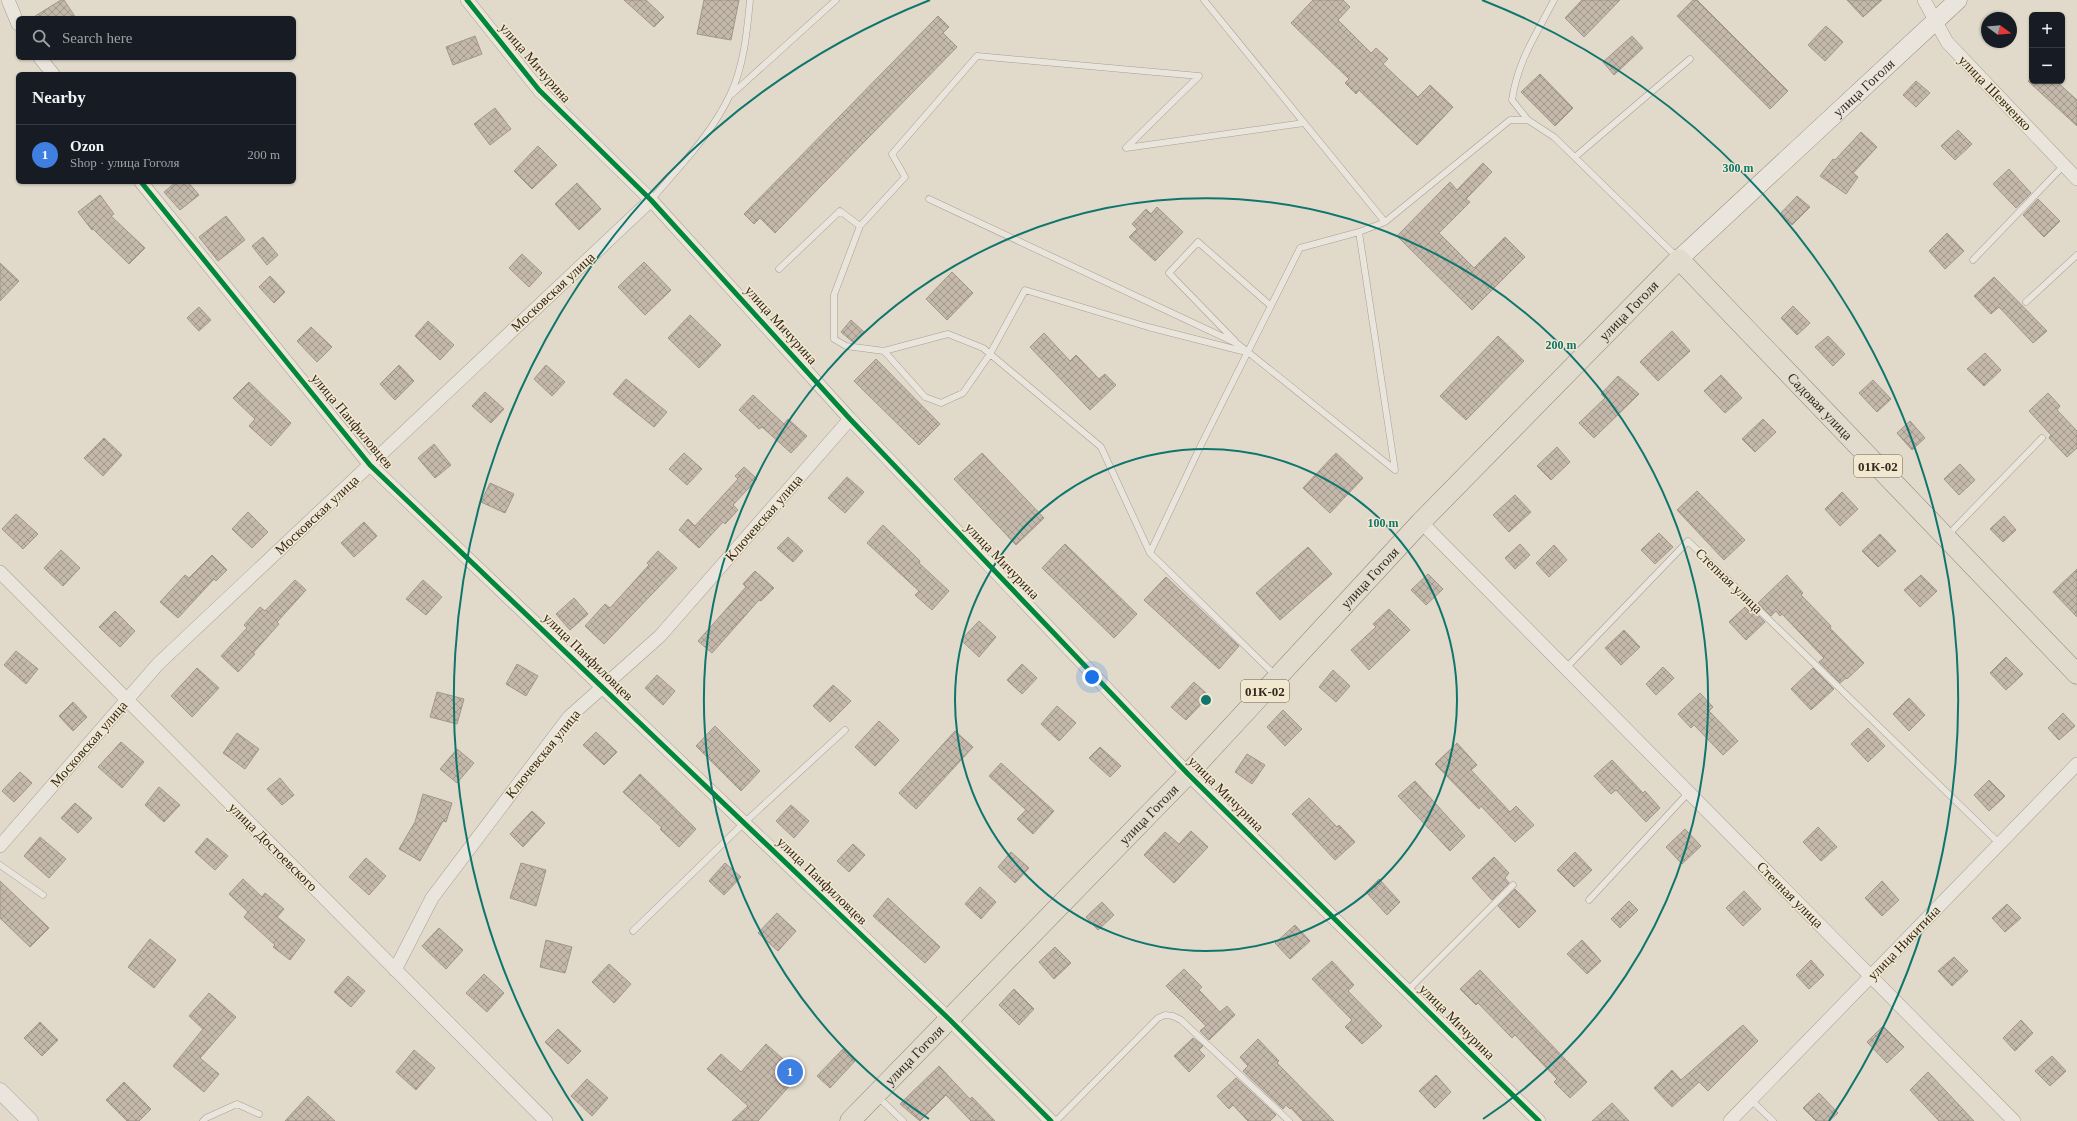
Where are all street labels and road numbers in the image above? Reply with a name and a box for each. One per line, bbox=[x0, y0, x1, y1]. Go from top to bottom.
street label: улица Мичурина bbox=[496, 20, 574, 106]
street label: улица Шевченко bbox=[1955, 52, 2035, 134]
street label: улица Гоголя bbox=[1830, 55, 1898, 119]
street label: Московская улица bbox=[508, 249, 598, 335]
street label: улица Гоголя bbox=[1596, 277, 1661, 343]
street label: улица Мичурина bbox=[742, 283, 821, 368]
street label: улица Панфиловцев bbox=[308, 370, 396, 472]
street label: Садовая улица bbox=[1785, 370, 1856, 443]
road number: 01К-02 bbox=[1854, 455, 1902, 477]
street label: Ключевская улица bbox=[722, 471, 806, 564]
street label: Московская улица bbox=[272, 472, 362, 558]
street label: улица Мичурина bbox=[962, 520, 1043, 603]
street label: улица Гоголя bbox=[1338, 544, 1402, 611]
street label: Степная улица bbox=[1692, 545, 1766, 617]
street label: улица Панфиловцев bbox=[540, 610, 636, 704]
road number: 01К-02 bbox=[1241, 680, 1289, 702]
street label: Московская улица bbox=[48, 697, 131, 790]
street label: Ключевская улица bbox=[503, 706, 584, 801]
street label: улица Мичурина bbox=[1185, 753, 1267, 835]
street label: улица Гоголя bbox=[1116, 781, 1181, 847]
street label: улица Достоевского bbox=[226, 800, 320, 894]
street label: улица Панфиловцев bbox=[774, 834, 870, 928]
street label: Степная улица bbox=[1754, 859, 1827, 932]
street label: улица Никитина bbox=[1865, 902, 1944, 983]
street label: улица Мичурина bbox=[1416, 981, 1498, 1063]
street label: улица Гоголя bbox=[882, 1022, 947, 1088]

